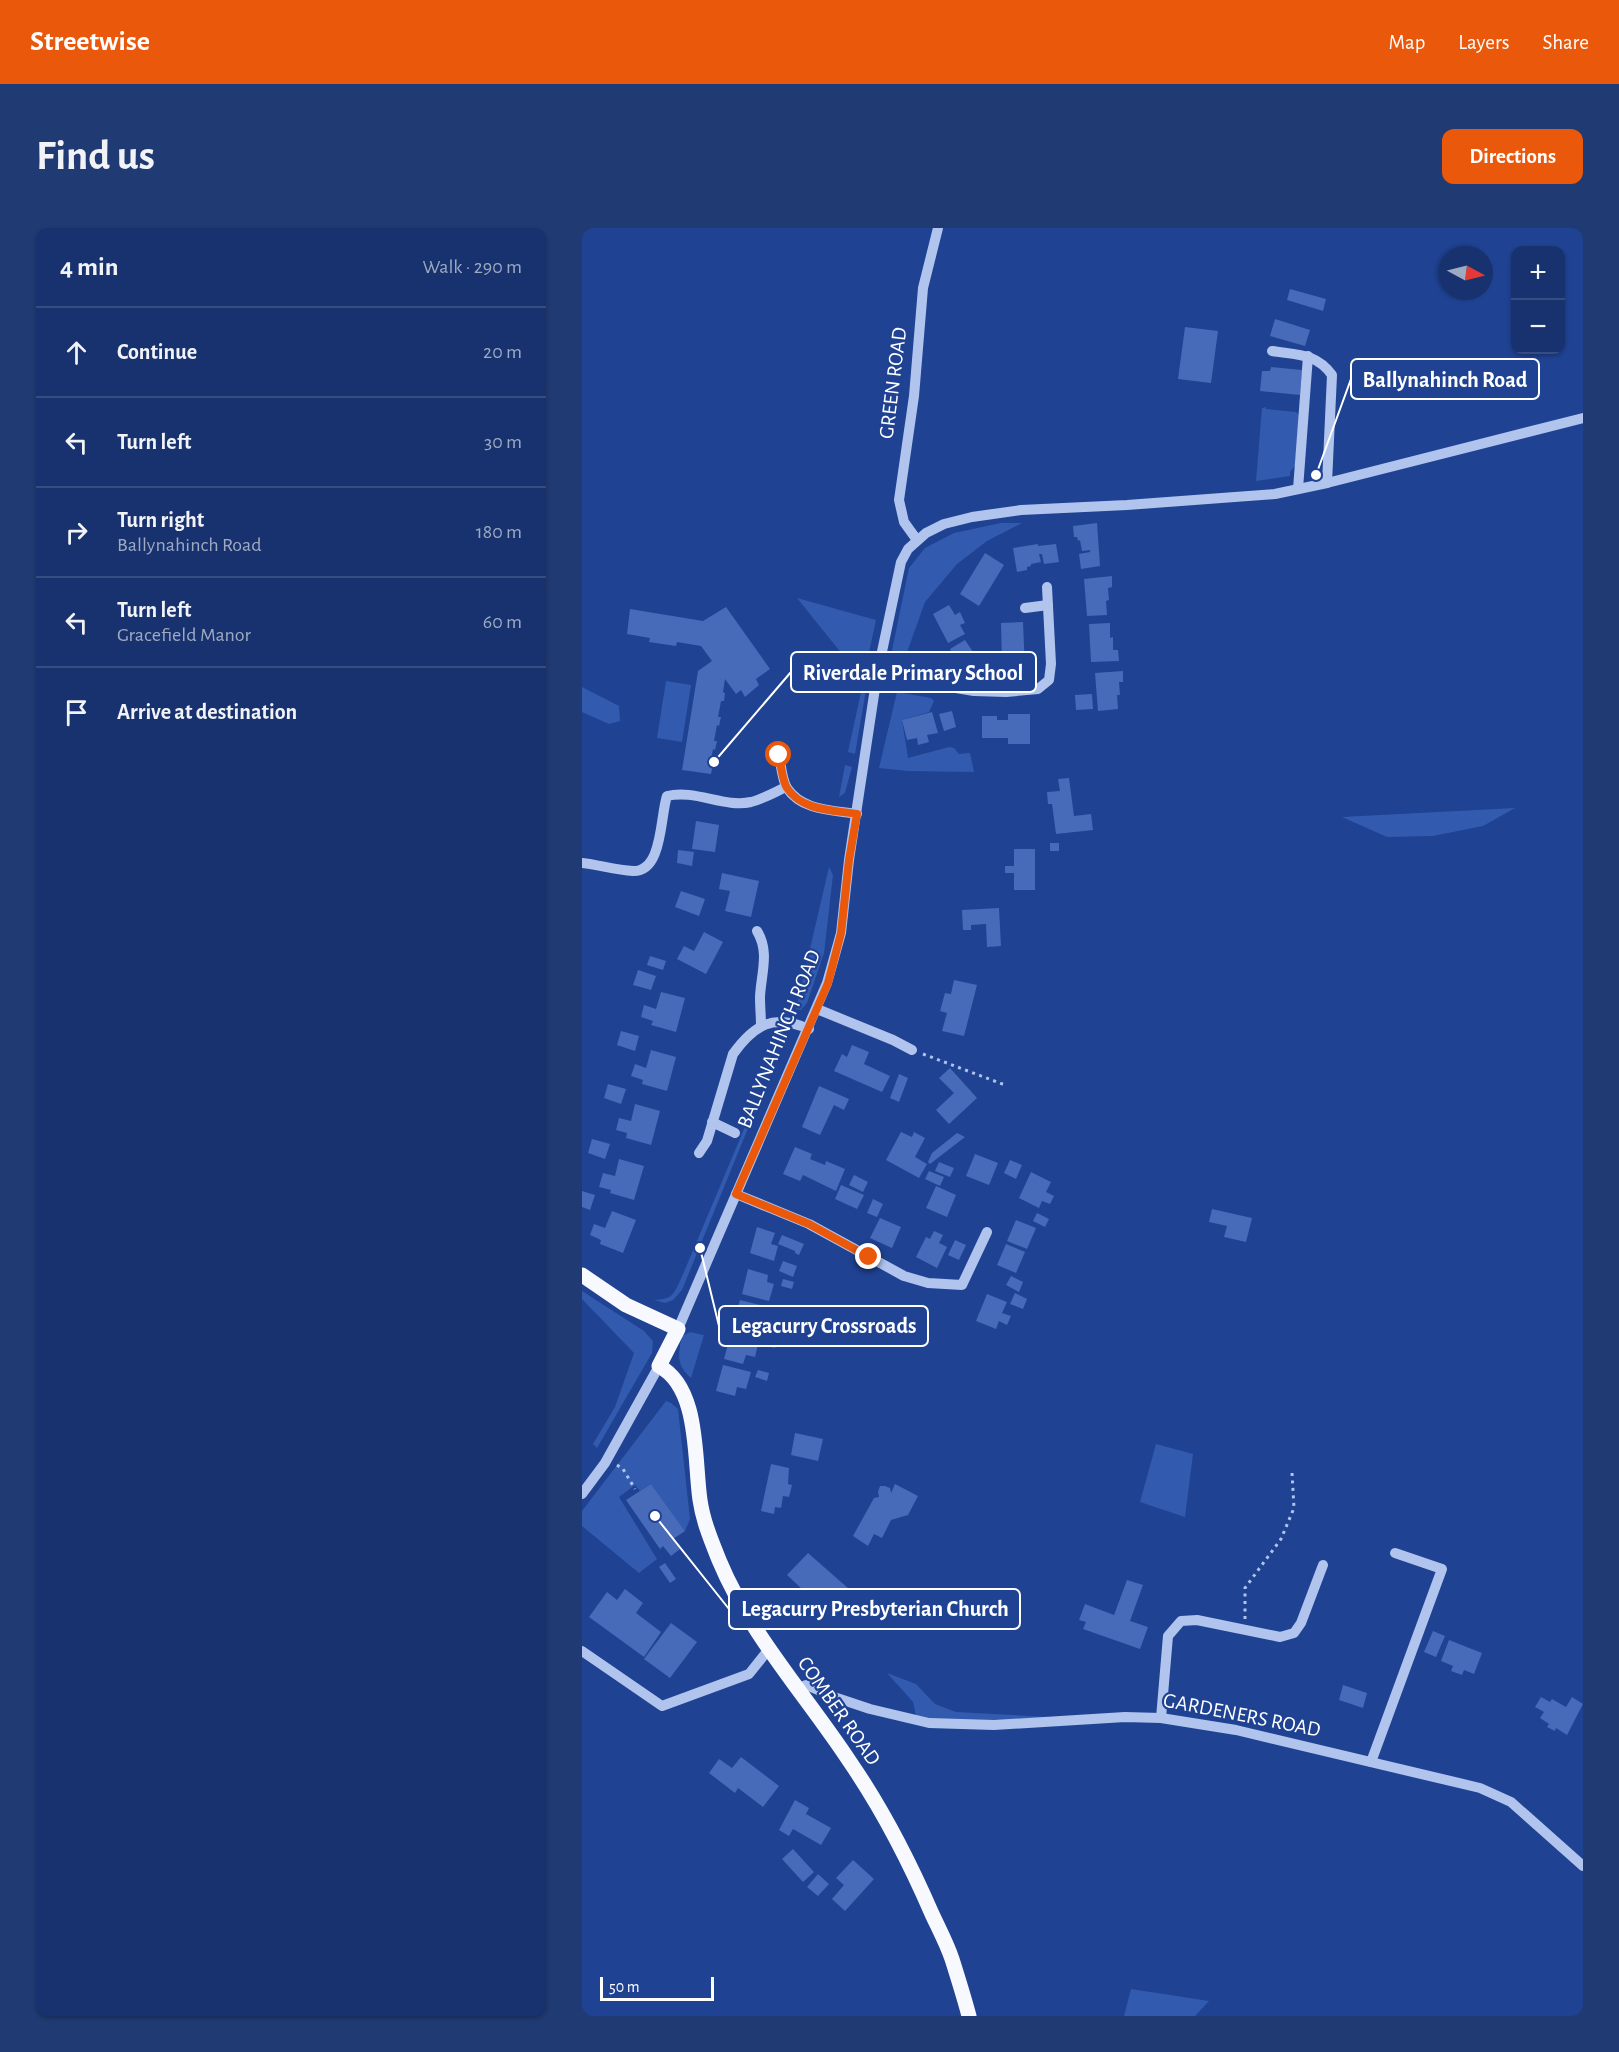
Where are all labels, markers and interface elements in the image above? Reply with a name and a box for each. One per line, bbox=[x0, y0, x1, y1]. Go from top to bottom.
text: Streetwise bbox=[30, 28, 150, 56]
text: Map bbox=[1389, 32, 1425, 53]
text: Layers bbox=[1458, 32, 1509, 53]
text: Share bbox=[1542, 32, 1589, 53]
button: Directions bbox=[1442, 129, 1583, 184]
text: Find us bbox=[36, 135, 155, 177]
north arrow bbox=[1439, 246, 1493, 300]
map controls bbox=[1511, 246, 1565, 354]
button: + bbox=[1511, 246, 1565, 300]
text: 4 min bbox=[60, 254, 119, 280]
text: Walk · 290 m bbox=[422, 257, 522, 277]
button: − bbox=[1511, 300, 1565, 354]
street label: GREEN ROAD bbox=[876, 326, 910, 440]
icon: ahead bbox=[60, 336, 93, 369]
text: Continue bbox=[117, 341, 197, 363]
text: 20 m bbox=[483, 342, 522, 362]
callout: Ballynahinch Road bbox=[1351, 359, 1539, 399]
text: Ballynahinch Road bbox=[1363, 369, 1528, 392]
icon: left bbox=[60, 426, 93, 459]
text: Turn left bbox=[117, 431, 191, 453]
text: 30 m bbox=[484, 432, 522, 452]
text: Turn right bbox=[117, 509, 204, 531]
icon: right bbox=[60, 516, 93, 549]
text: 180 m bbox=[476, 522, 522, 542]
text: Ballynahinch Road bbox=[117, 535, 262, 555]
text: Turn left bbox=[117, 599, 191, 621]
icon: left bbox=[60, 606, 93, 639]
text: 60 m bbox=[483, 612, 522, 632]
text: Gracefield Manor bbox=[117, 625, 251, 645]
callout: Riverdale Primary School bbox=[791, 652, 1036, 692]
text: Riverdale Primary School bbox=[803, 662, 1023, 685]
icon: arrive bbox=[60, 696, 93, 729]
text: Arrive at destination bbox=[117, 701, 297, 723]
route start bbox=[765, 741, 791, 767]
street label: BALLYNAHINCH ROAD bbox=[734, 947, 824, 1131]
route end bbox=[855, 1243, 881, 1269]
callout: Legacurry Crossroads bbox=[719, 1306, 928, 1346]
text: Legacurry Crossroads bbox=[732, 1315, 916, 1338]
callout: Legacurry Presbyterian Church bbox=[729, 1589, 1020, 1629]
text: Legacurry Presbyterian Church bbox=[741, 1598, 1009, 1621]
street label: COMBER ROAD bbox=[794, 1653, 884, 1769]
street label: GARDENERS ROAD bbox=[1162, 1689, 1322, 1741]
scale bar bbox=[600, 1974, 714, 2002]
text: 50 m bbox=[609, 1979, 640, 1995]

